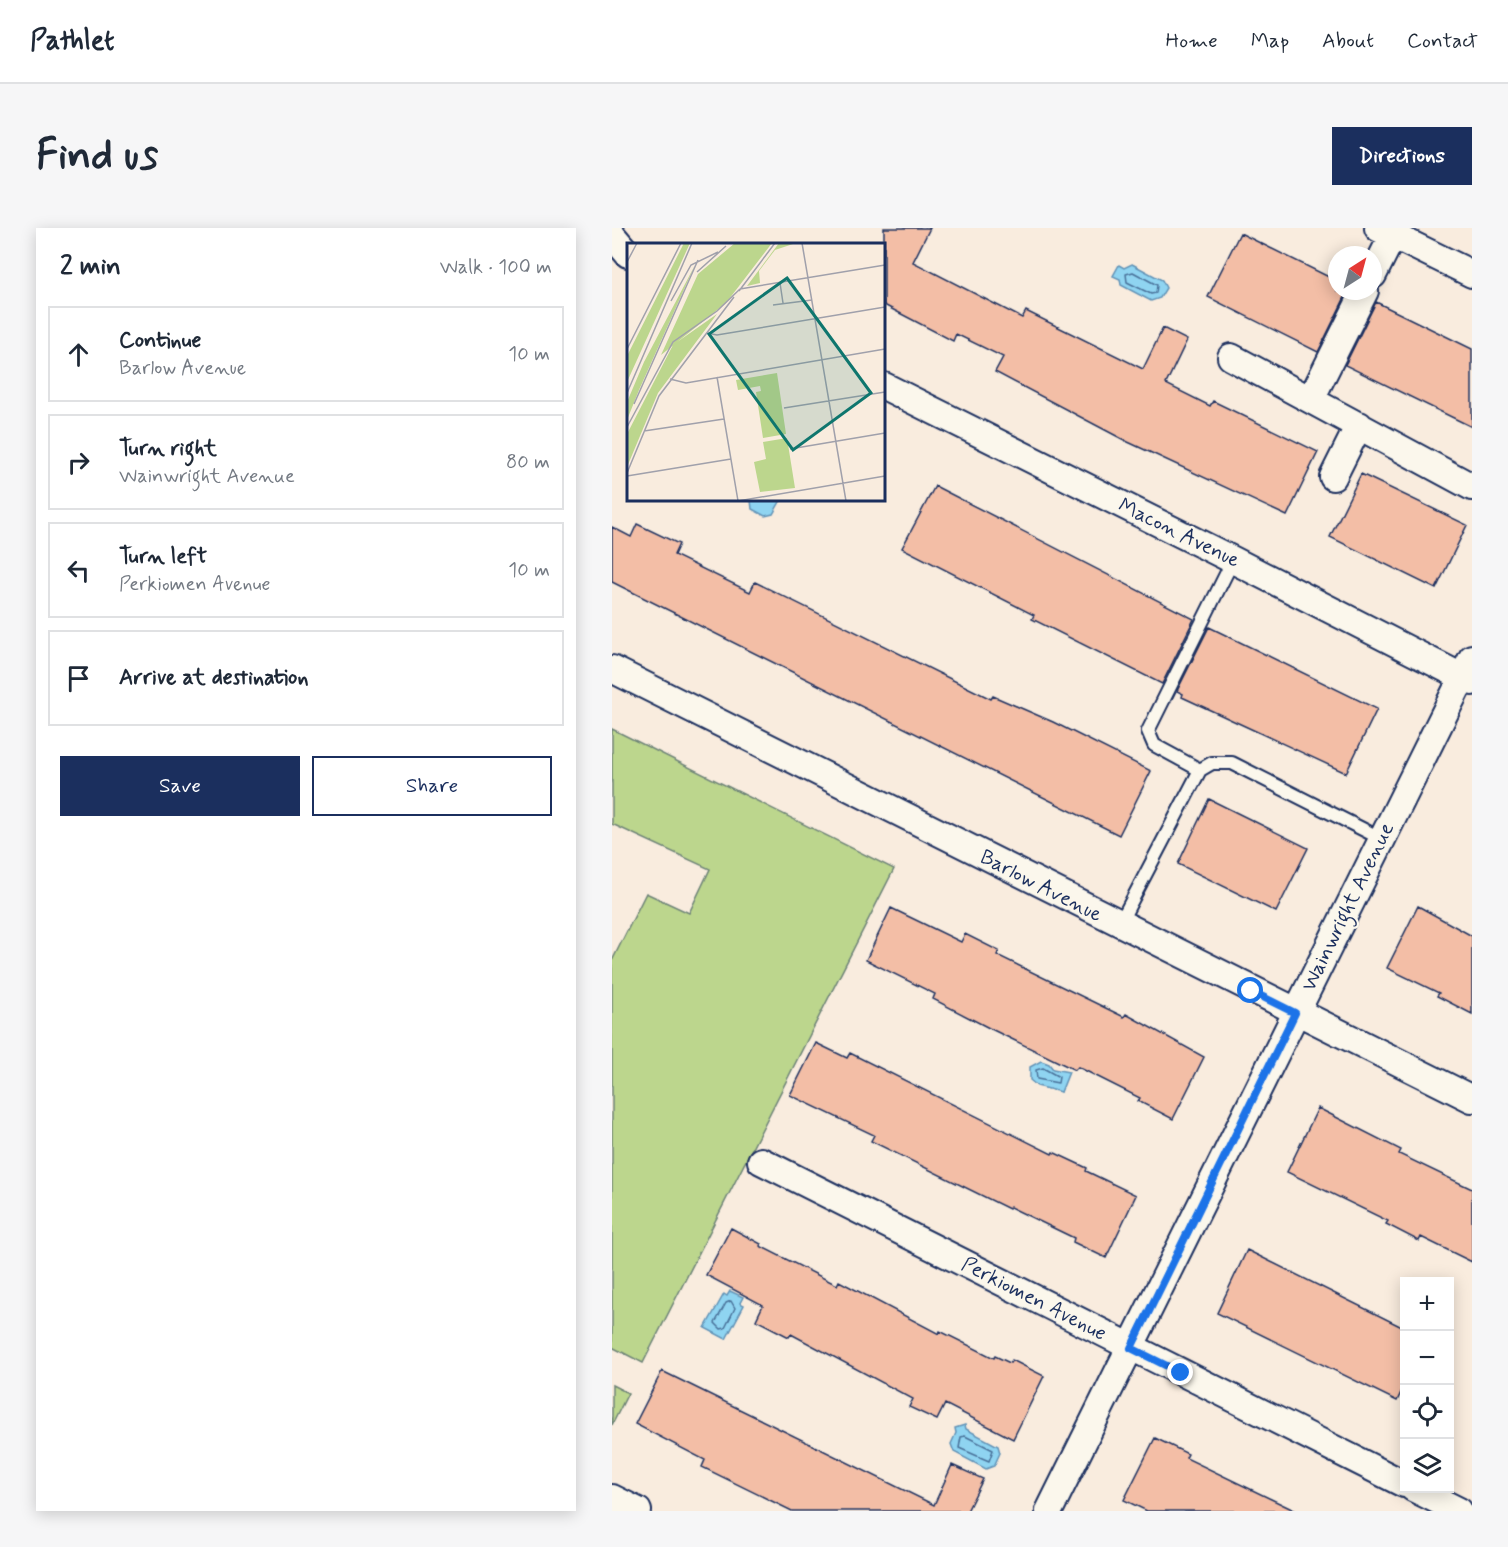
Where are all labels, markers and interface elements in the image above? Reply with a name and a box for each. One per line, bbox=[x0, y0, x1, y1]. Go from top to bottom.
text: Pathlet bbox=[30, 23, 114, 60]
text: Home bbox=[1166, 27, 1218, 55]
text: Map bbox=[1251, 27, 1289, 55]
text: About bbox=[1322, 27, 1374, 55]
text: Contact bbox=[1407, 27, 1478, 55]
button: Directions bbox=[1332, 127, 1472, 185]
text: Find us bbox=[36, 129, 158, 184]
inset map bbox=[627, 243, 885, 501]
north arrow bbox=[1328, 246, 1382, 300]
text: 2 min bbox=[60, 250, 121, 284]
text: Walk · 100 m bbox=[440, 254, 552, 281]
text: Continue bbox=[119, 327, 201, 355]
icon: ahead bbox=[62, 338, 95, 371]
text: 10 m bbox=[508, 341, 550, 368]
text: Barlow Avenue bbox=[119, 355, 246, 382]
text: Turn right bbox=[119, 435, 217, 463]
icon: right bbox=[62, 446, 95, 479]
text: 80 m bbox=[506, 449, 550, 476]
text: Wainwright Avenue bbox=[119, 463, 295, 490]
street label: Macon Avenue bbox=[1114, 492, 1244, 575]
text: Turn left bbox=[119, 543, 207, 571]
icon: left bbox=[62, 554, 95, 587]
text: 10 m bbox=[508, 557, 550, 584]
text: Perkiomen Avenue bbox=[119, 571, 271, 598]
icon: arrive bbox=[62, 662, 95, 695]
text: Arrive at destination bbox=[119, 664, 309, 692]
button: Save bbox=[60, 756, 300, 816]
button: Share bbox=[312, 756, 552, 816]
street label: Wainwright Avenue bbox=[1295, 818, 1403, 997]
street label: Barlow Avenue bbox=[975, 843, 1107, 929]
route start bbox=[1237, 977, 1263, 1003]
street label: Perkiomen Avenue bbox=[957, 1250, 1111, 1348]
map controls bbox=[1400, 1277, 1454, 1493]
button: + bbox=[1400, 1277, 1454, 1331]
button: − bbox=[1400, 1331, 1454, 1385]
route end bbox=[1167, 1359, 1193, 1385]
button: locate bbox=[1400, 1385, 1454, 1439]
button: layers bbox=[1400, 1439, 1454, 1493]

